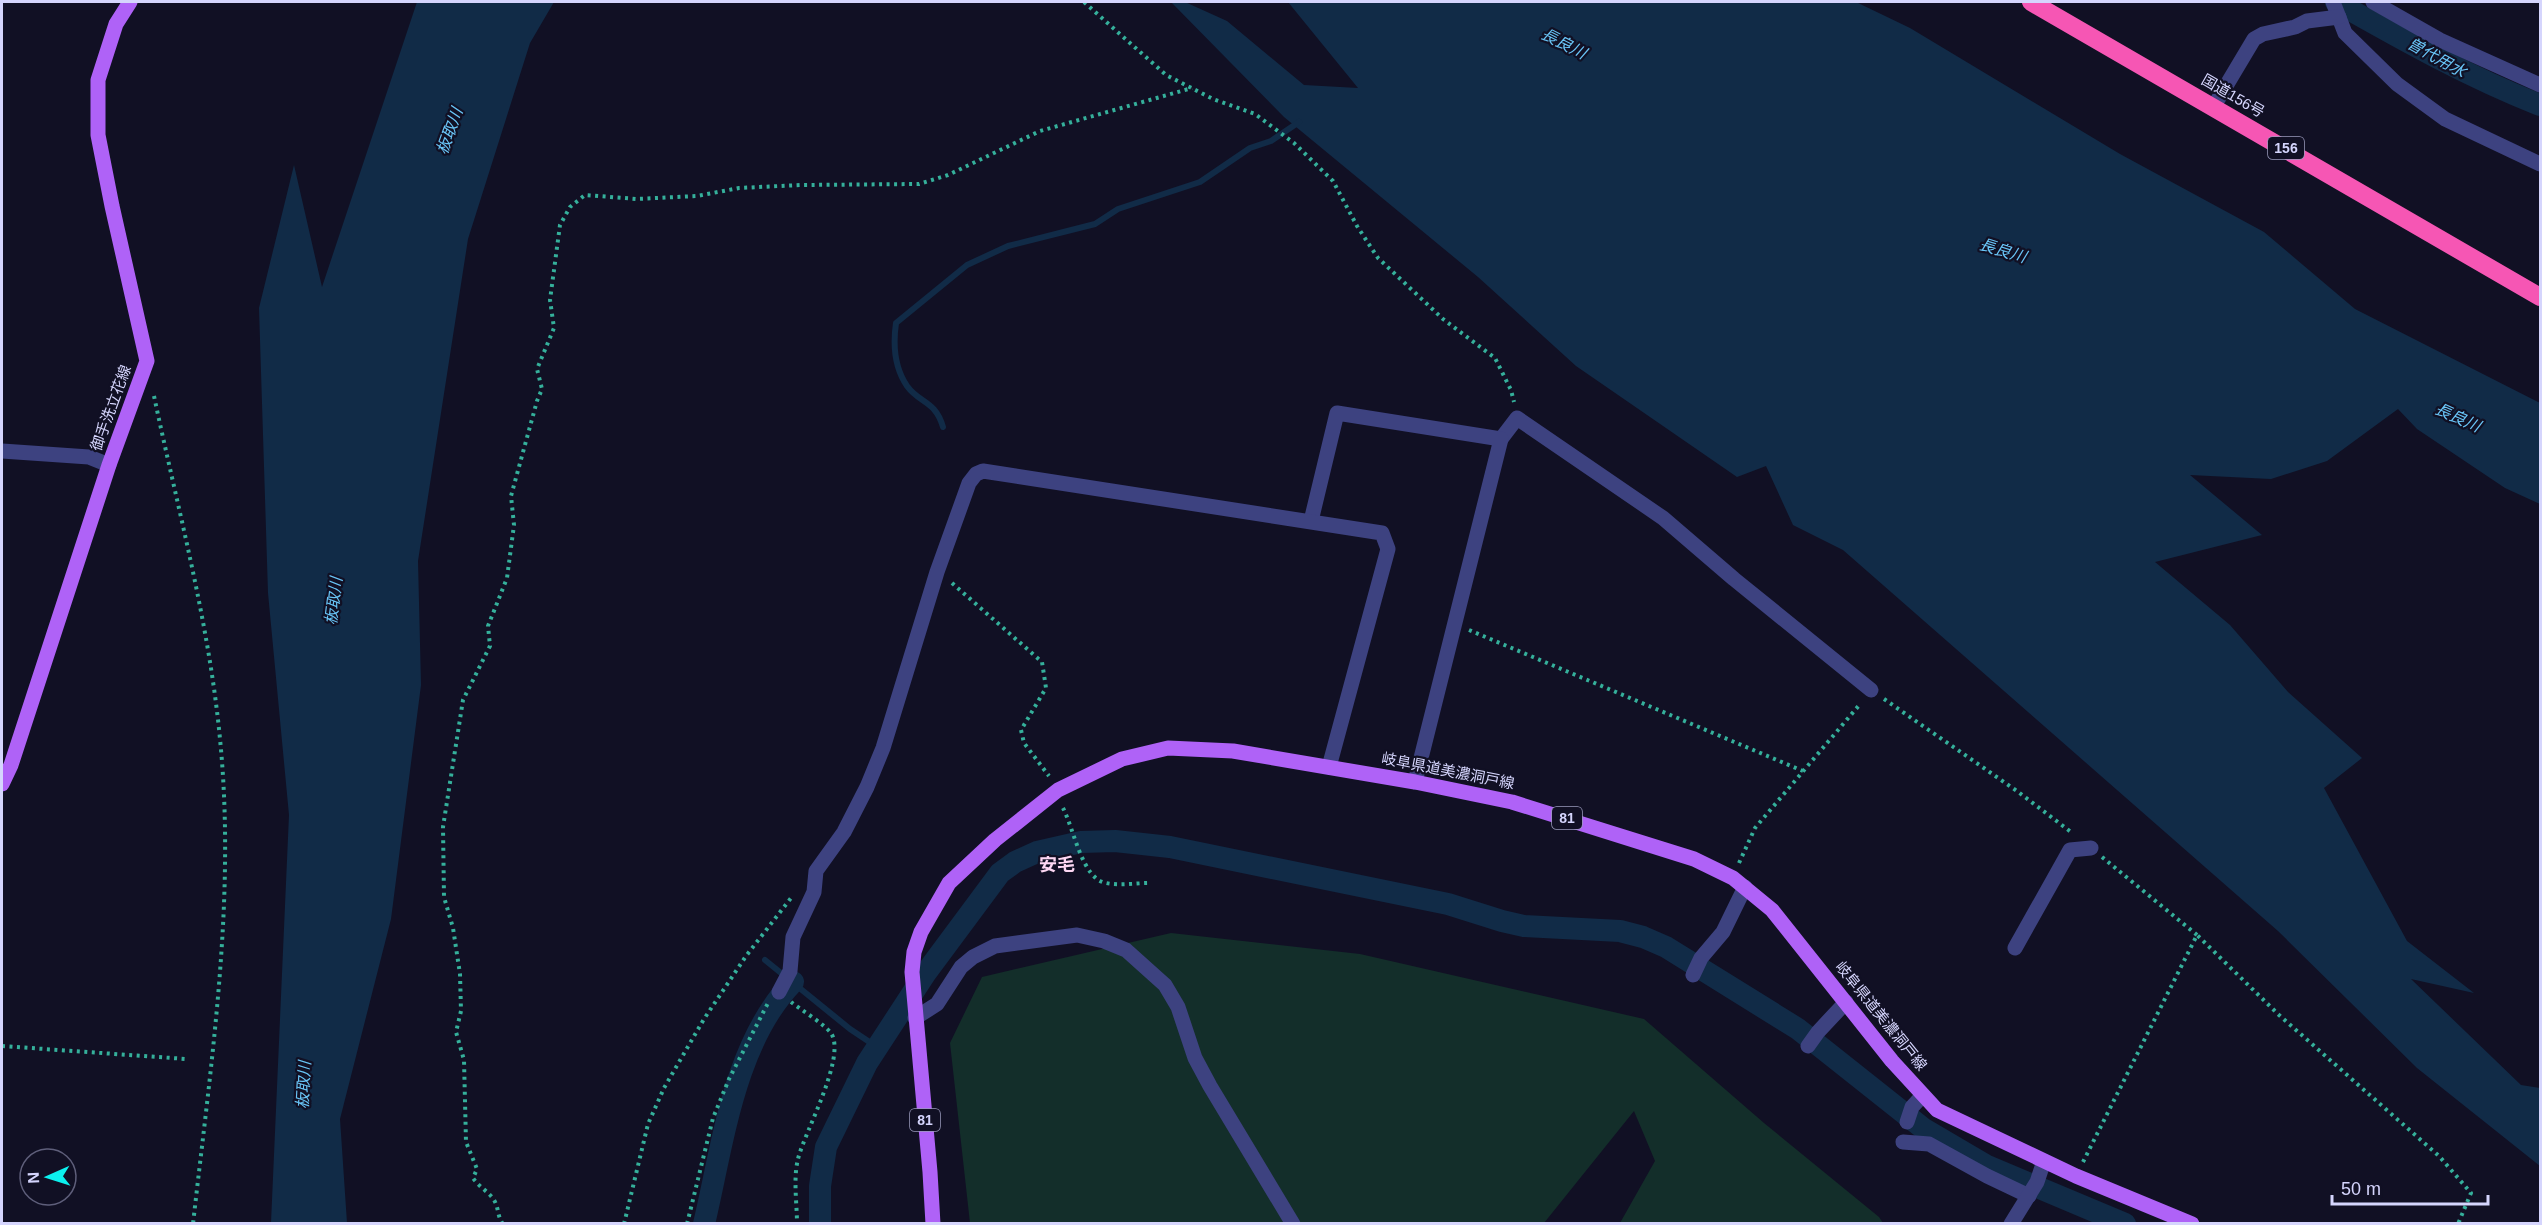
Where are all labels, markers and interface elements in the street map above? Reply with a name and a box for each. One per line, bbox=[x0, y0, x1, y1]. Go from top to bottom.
water label: 長良川 bbox=[1539, 25, 1591, 63]
water label: 曽代用水 bbox=[2405, 34, 2471, 81]
street label: 国道156号 bbox=[2199, 71, 2268, 120]
water label: 板取川 bbox=[433, 104, 466, 157]
road number: 156 bbox=[2268, 137, 2304, 159]
water label: 長良川 bbox=[1977, 235, 2030, 266]
street label: 御手洗立花線 bbox=[87, 363, 134, 453]
water label: 長良川 bbox=[2432, 400, 2485, 436]
water label: 板取川 bbox=[322, 574, 345, 626]
street label: 岐阜県道美濃洞戸線 bbox=[1380, 749, 1516, 792]
road number: 81 bbox=[1552, 807, 1582, 829]
district label: 安毛 bbox=[1039, 855, 1075, 875]
street label: 岐阜県道美濃洞戸線 bbox=[1832, 958, 1930, 1073]
water label: 板取川 bbox=[294, 1059, 313, 1109]
road number: 81 bbox=[910, 1109, 940, 1131]
north arrow bbox=[18, 1147, 78, 1207]
scale bar bbox=[2332, 1168, 2488, 1206]
text: N bbox=[25, 1172, 42, 1184]
text: 50 m bbox=[2341, 1179, 2381, 1199]

